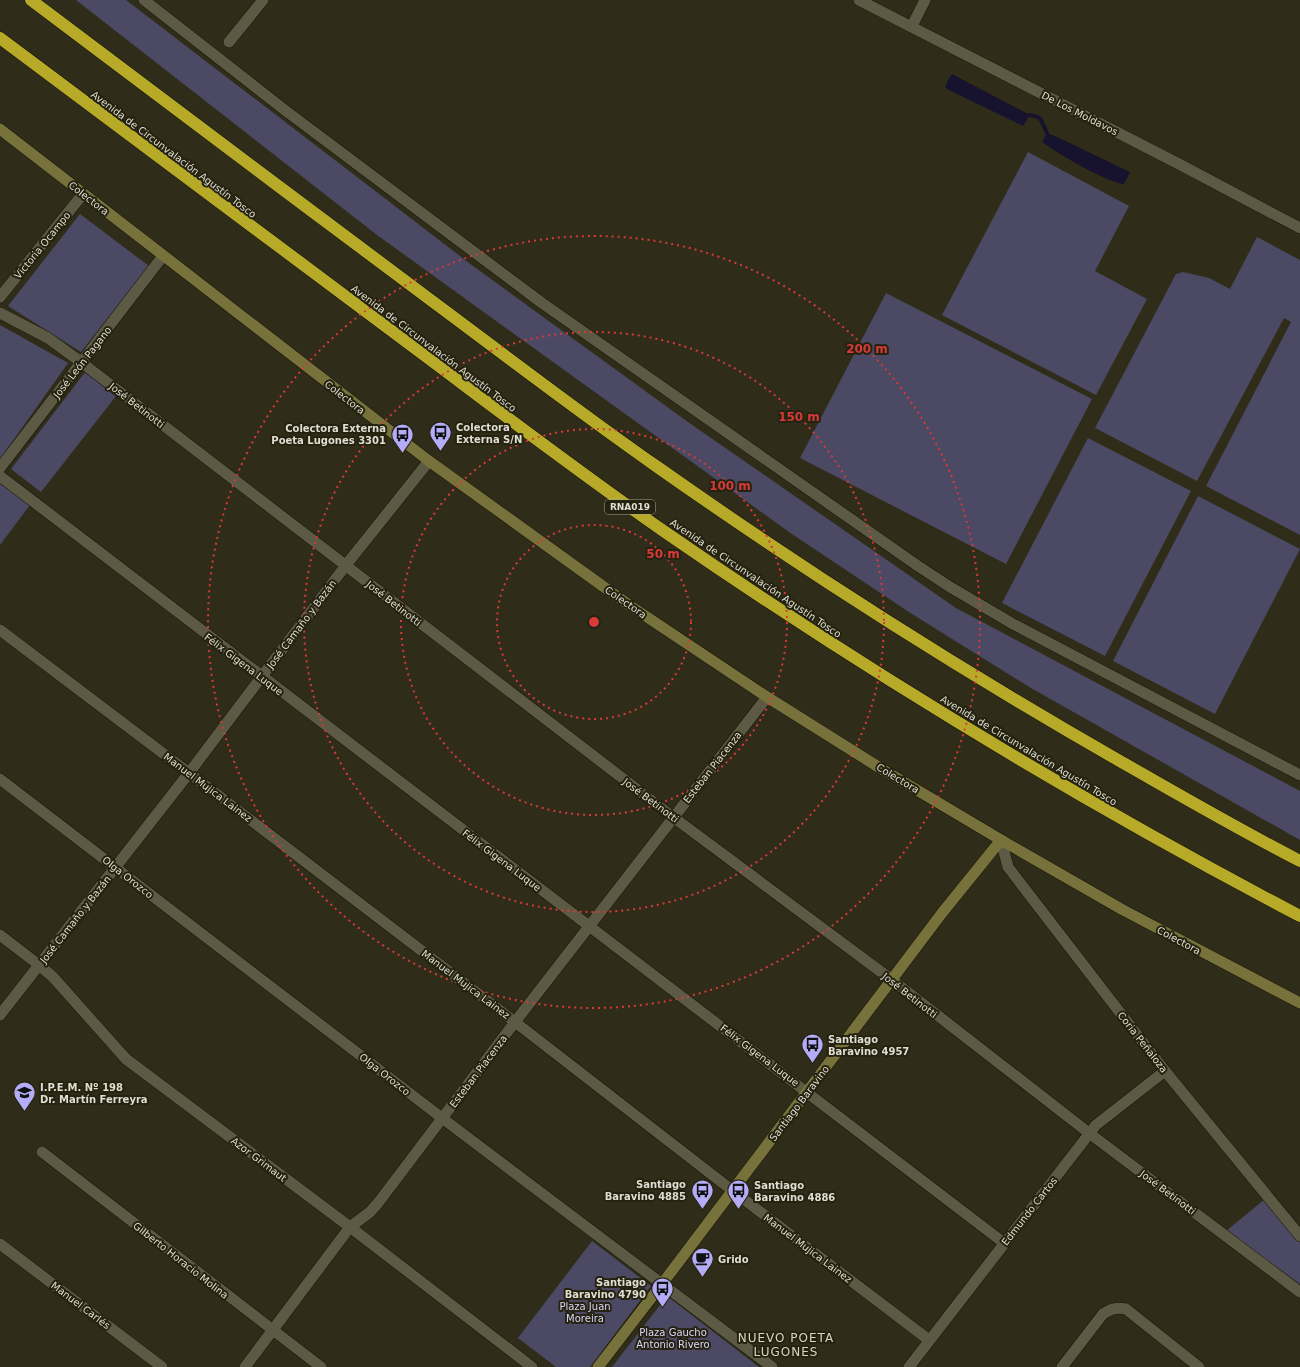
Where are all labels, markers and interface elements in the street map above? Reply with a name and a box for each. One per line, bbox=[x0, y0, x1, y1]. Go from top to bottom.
street label: Avenida de Circunvalación Agustín Tosco bbox=[89, 89, 258, 220]
street label: De Los Moldavos bbox=[1040, 89, 1120, 137]
street label: Colectora bbox=[66, 179, 111, 217]
street label: Victoria Ocampo bbox=[12, 210, 73, 281]
street label: Avenida de Circunvalación Agustín Tosco bbox=[349, 283, 518, 414]
street label: José León Pagano bbox=[51, 324, 114, 401]
text: 200 m bbox=[846, 342, 888, 356]
street label: Colectora bbox=[322, 378, 367, 416]
street label: José Betinotti bbox=[106, 380, 166, 430]
text: 150 m bbox=[778, 410, 820, 424]
bus stop icon: Colectora Externa S/N bbox=[427, 420, 453, 453]
bus stop icon: Colectora Externa Poeta Lugones 3301 bbox=[389, 421, 415, 454]
place label: Colectora Externa S/N bbox=[456, 422, 522, 445]
place label: Colectora Externa Poeta Lugones 3301 bbox=[271, 423, 386, 446]
text: 100 m bbox=[709, 479, 751, 493]
road number: RNA019 bbox=[605, 500, 655, 514]
street label: Avenida de Circunvalación Agustín Tosco bbox=[668, 517, 843, 640]
text: 50 m bbox=[646, 547, 680, 561]
street label: José Camaño y Bazán bbox=[264, 578, 338, 672]
street label: José Betinotti bbox=[363, 578, 423, 628]
street label: Colectora bbox=[603, 584, 648, 621]
centre of rings bbox=[587, 615, 601, 629]
street label: Félix Gigena Luque bbox=[202, 631, 285, 697]
street label: Avenida de Circunvalación Agustín Tosco bbox=[939, 693, 1119, 808]
street label: Esteban Piacenza bbox=[681, 729, 744, 805]
street label: Manuel Mujica Lainez bbox=[162, 751, 254, 824]
street label: Colectora bbox=[874, 761, 921, 795]
street label: José Betinotti bbox=[620, 775, 681, 825]
street label: Félix Gigena Luque bbox=[460, 827, 543, 893]
street label: Olga Orozco bbox=[100, 854, 155, 901]
street label: José Camaño y Bazán bbox=[37, 873, 113, 966]
street label: Colectora bbox=[1155, 924, 1202, 957]
street label: Manuel Mujica Lainez bbox=[420, 948, 512, 1021]
street label: José Betinotti bbox=[879, 970, 939, 1020]
street label: Coria Peñaloza bbox=[1116, 1010, 1170, 1075]
street label: Félix Gigena Luque bbox=[718, 1022, 801, 1088]
bus stop icon: Santiago Baravino 4957 bbox=[799, 1032, 825, 1065]
street label: Esteban Piacenza bbox=[448, 1033, 509, 1110]
place label: Santiago Baravino 4957 bbox=[828, 1034, 909, 1057]
street label: Olga Orozco bbox=[357, 1051, 412, 1098]
street label: Santiago Baravino bbox=[767, 1063, 831, 1143]
school or university icon: I.P.E.M. Nº 198 Dr. Martín Ferreyra bbox=[11, 1080, 37, 1113]
place label: I.P.E.M. Nº 198 Dr. Martín Ferreyra bbox=[40, 1082, 148, 1105]
street label: Azor Grimaut bbox=[229, 1135, 289, 1184]
street label: José Betinotti bbox=[1137, 1167, 1198, 1217]
street label: Edmundo Cartos bbox=[999, 1175, 1059, 1247]
bus stop icon: Santiago Baravino 4885 bbox=[689, 1177, 715, 1210]
bus stop icon: Santiago Baravino 4886 bbox=[726, 1178, 752, 1211]
place label: Santiago Baravino 4885 bbox=[605, 1179, 686, 1202]
place label: Santiago Baravino 4886 bbox=[754, 1180, 835, 1203]
street label: Manuel Mujica Lainez bbox=[762, 1212, 854, 1285]
street label: Gilberto Horacio Molina bbox=[131, 1220, 230, 1301]
cafe icon: Grido bbox=[689, 1246, 715, 1279]
place label: Grido bbox=[718, 1254, 749, 1265]
bus stop icon: Santiago Baravino 4790 bbox=[649, 1275, 675, 1308]
place label: Santiago Baravino 4790 bbox=[565, 1277, 646, 1300]
street label: Manuel Carlés bbox=[49, 1280, 112, 1331]
park label: Plaza Juan Moreira bbox=[559, 1301, 611, 1324]
park label: Plaza Gaucho Antonio Rivero bbox=[636, 1327, 710, 1350]
district label: NUEVO POETA LUGONES bbox=[738, 1331, 834, 1359]

